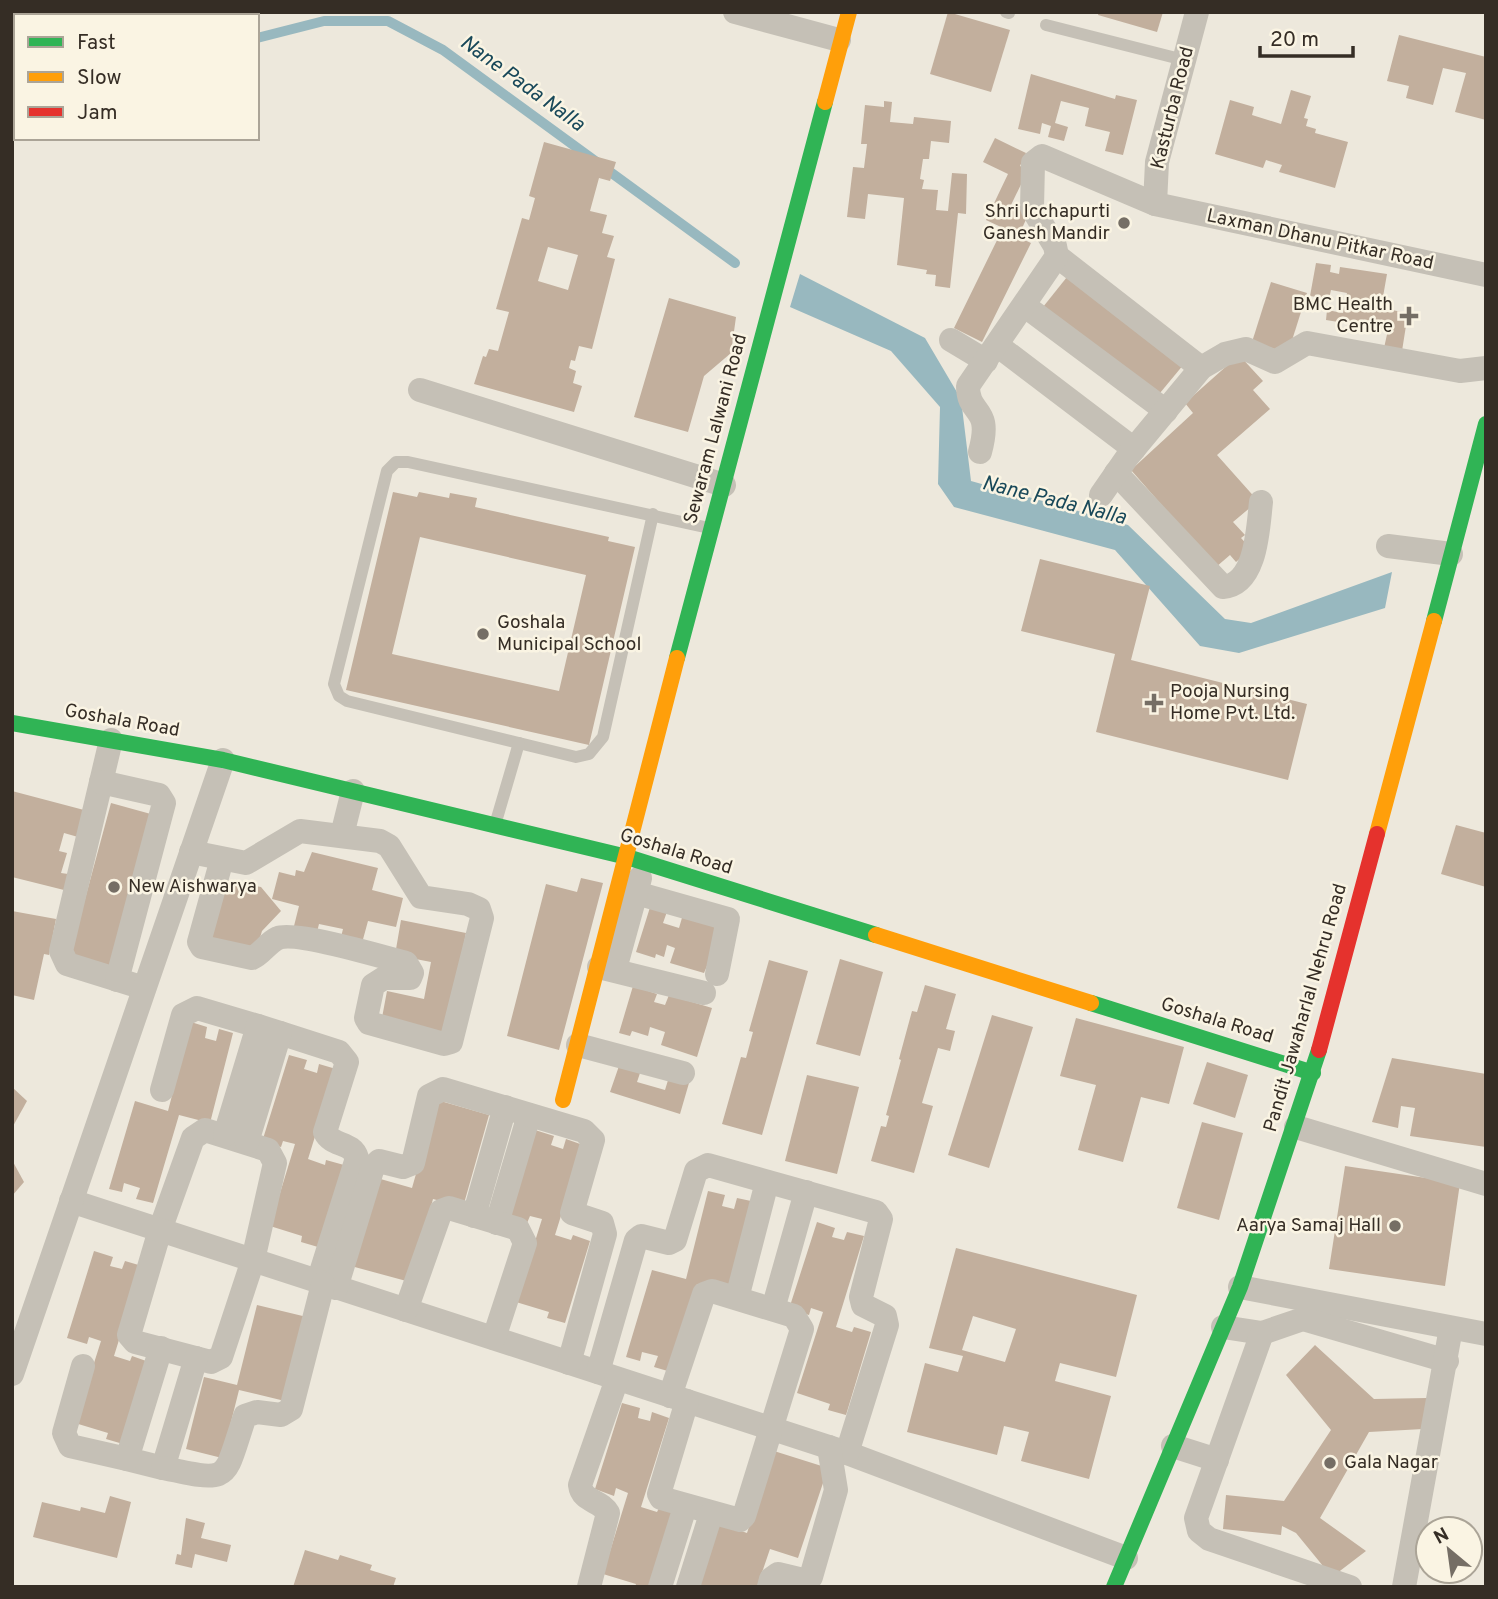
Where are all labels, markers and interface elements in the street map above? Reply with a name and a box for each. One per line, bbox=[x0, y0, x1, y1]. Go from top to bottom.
legend bbox=[14, 14, 259, 140]
scale bar bbox=[1260, 14, 1353, 58]
text: 20 m bbox=[1270, 27, 1319, 54]
text: Fast bbox=[77, 30, 116, 57]
water label: Nane Pada Nalla bbox=[454, 30, 590, 138]
street label: Kasturba Road bbox=[1146, 44, 1200, 172]
text: Slow bbox=[77, 65, 122, 92]
text: Jam bbox=[77, 100, 118, 127]
place label: Shri Icchapurti Ganesh Mandir bbox=[983, 200, 1111, 246]
street label: Laxman Dhanu Pitkar Road bbox=[1204, 204, 1436, 276]
marker: Shri Icchapurti Ganesh Mandir bbox=[1116, 215, 1132, 231]
place label: BMC Health Centre bbox=[1293, 293, 1393, 339]
marker: BMC Health Centre bbox=[1399, 306, 1419, 326]
street label: Sewaram Lalwani Road bbox=[679, 331, 753, 527]
water label: Nane Pada Nalla bbox=[979, 470, 1129, 532]
place label: Goshala Municipal School bbox=[497, 611, 641, 657]
marker: Goshala Municipal School bbox=[475, 626, 491, 642]
place label: Pooja Nursing Home Pvt. Ltd. bbox=[1170, 680, 1295, 726]
marker: Pooja Nursing Home Pvt. Ltd. bbox=[1144, 693, 1164, 713]
street label: Goshala Road bbox=[62, 699, 182, 743]
street label: Goshala Road bbox=[617, 823, 735, 881]
place label: New Aishwarya bbox=[128, 875, 257, 899]
marker: New Aishwarya bbox=[106, 879, 122, 895]
street label: Pandit Jawaharlal Nehru Road bbox=[1259, 881, 1353, 1135]
street label: Goshala Road bbox=[1158, 992, 1276, 1050]
place label: Aarya Samaj Hall bbox=[1236, 1214, 1381, 1238]
marker: Aarya Samaj Hall bbox=[1387, 1218, 1403, 1234]
place label: Gala Nagar bbox=[1344, 1451, 1439, 1475]
marker: Gala Nagar bbox=[1322, 1455, 1338, 1471]
north arrow bbox=[1414, 1515, 1484, 1585]
text: N bbox=[1430, 1523, 1454, 1551]

